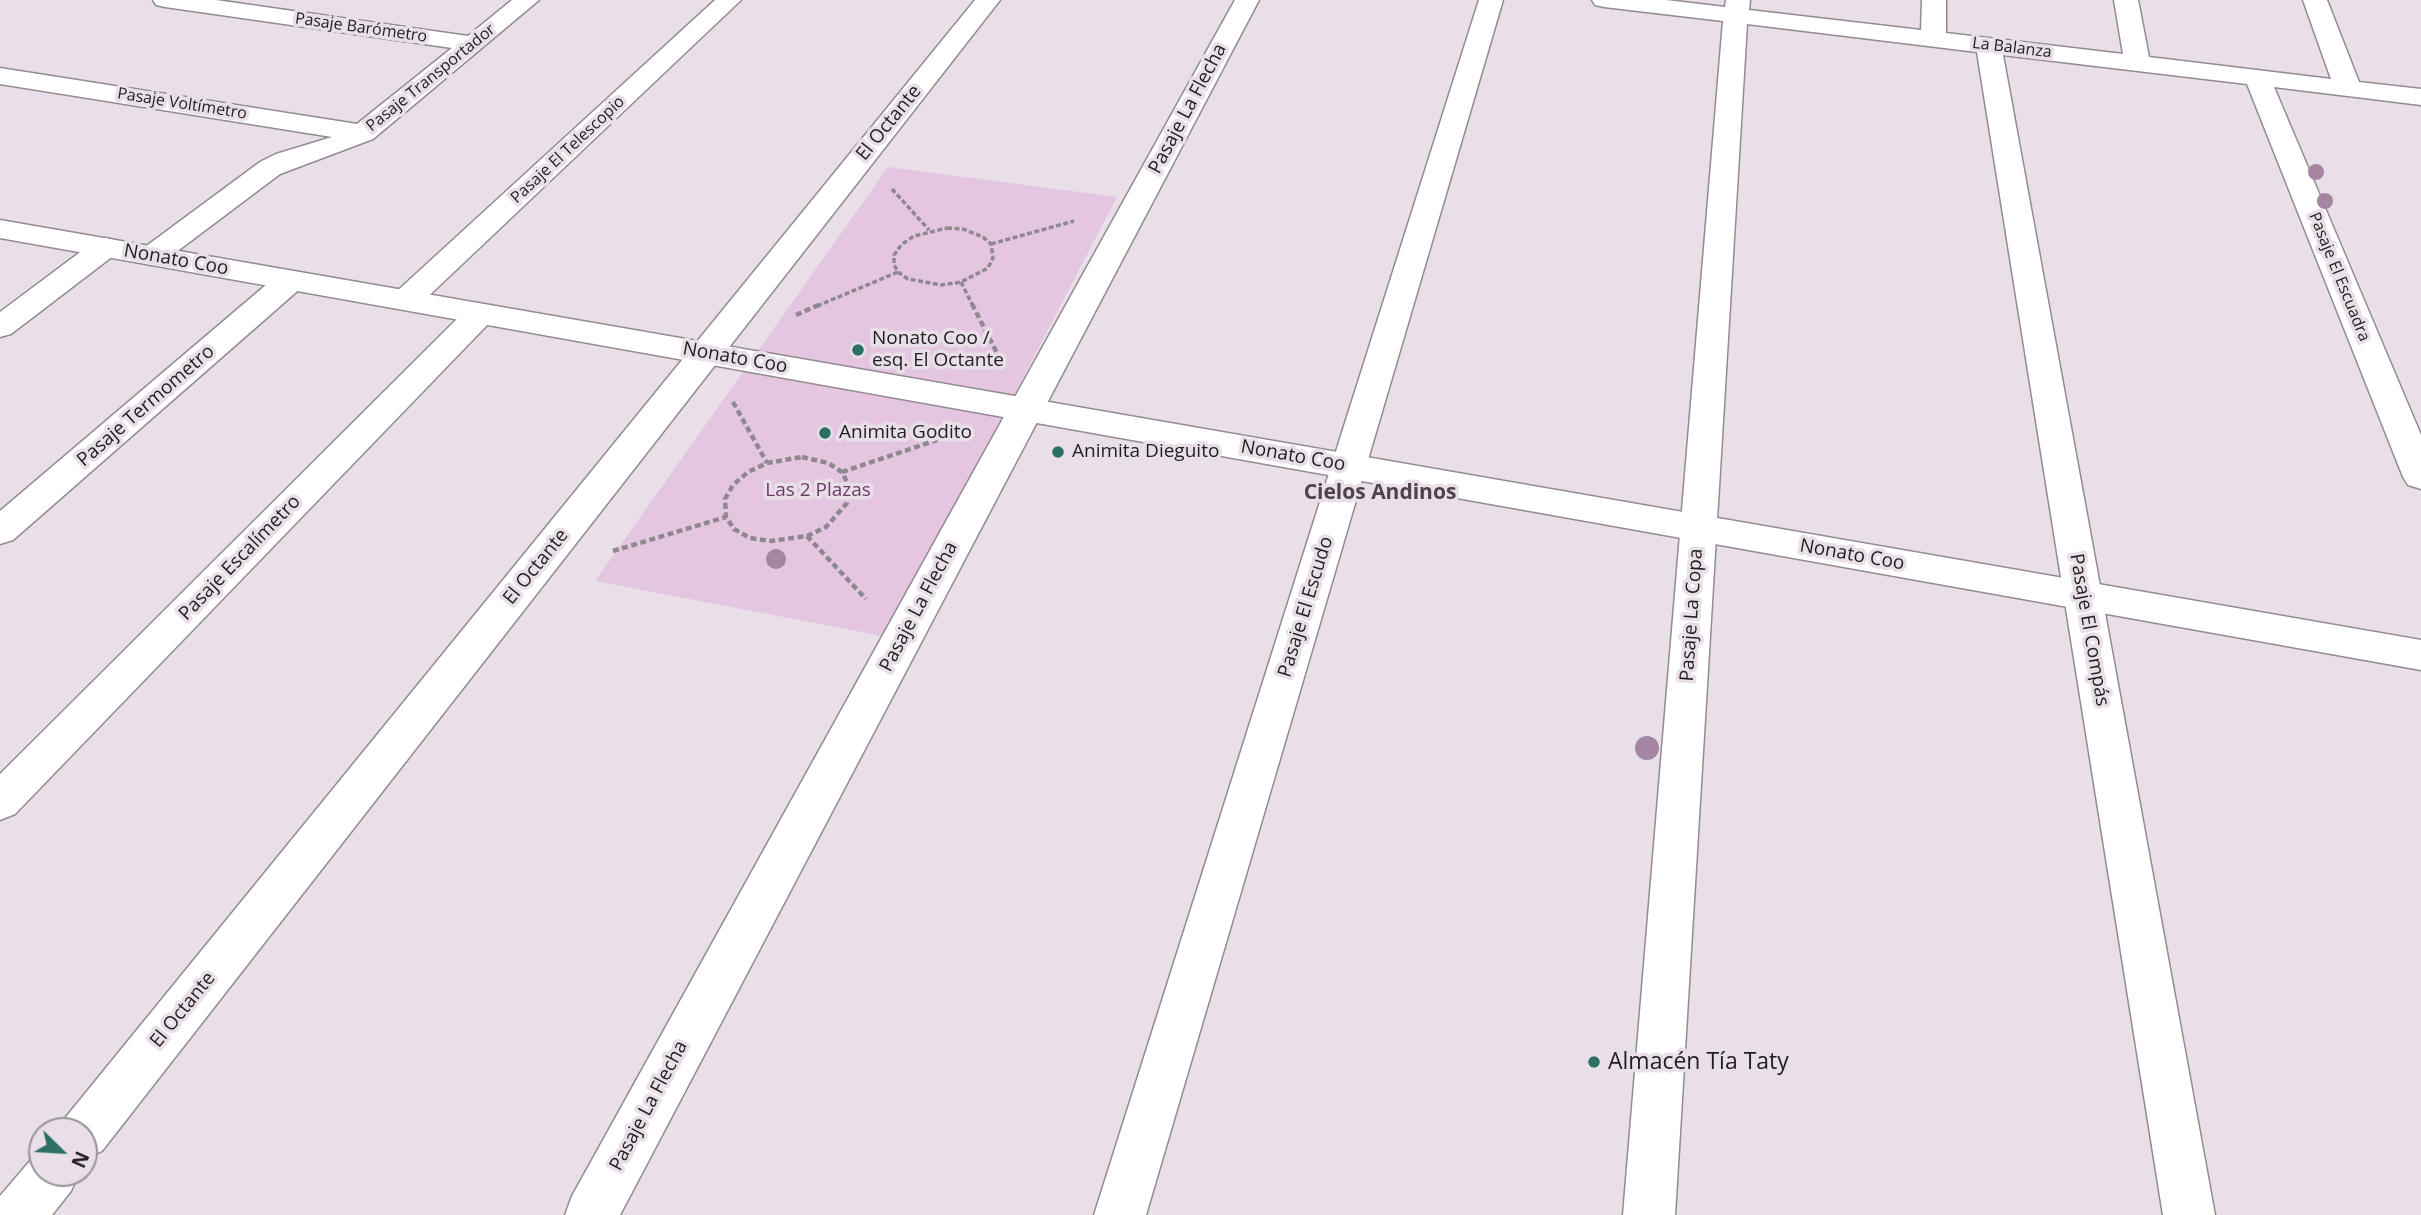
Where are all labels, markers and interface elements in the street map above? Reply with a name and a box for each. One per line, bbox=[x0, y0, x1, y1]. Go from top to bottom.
street label: Pasaje Barómetro bbox=[294, 9, 428, 47]
street label: Pasaje Transportador bbox=[363, 20, 499, 136]
street label: La Balanza bbox=[1971, 34, 2053, 62]
street label: Pasaje La Flecha bbox=[1144, 40, 1232, 178]
street label: El Octante bbox=[852, 81, 926, 165]
street label: Pasaje Voltímetro bbox=[116, 84, 248, 124]
street label: Pasaje El Telescopio bbox=[507, 92, 629, 208]
street label: Pasaje El Escuadra bbox=[2304, 210, 2374, 344]
street label: Nonato Coo bbox=[122, 240, 230, 280]
place label: Nonato Coo / esq. El Octante bbox=[872, 328, 1004, 372]
street label: Nonato Coo bbox=[681, 338, 789, 378]
street label: Pasaje Termometro bbox=[73, 340, 219, 472]
marker: Nonato Coo / esq. El Octante bbox=[850, 342, 866, 358]
place label: Animita Godito bbox=[839, 422, 972, 444]
marker: Animita Godito bbox=[817, 425, 833, 441]
street label: Nonato Coo bbox=[1239, 436, 1347, 476]
place label: Animita Dieguito bbox=[1072, 441, 1219, 463]
marker: Animita Dieguito bbox=[1050, 444, 1066, 460]
park label: Las 2 Plazas bbox=[765, 480, 871, 502]
district label: Cielos Andinos bbox=[1304, 480, 1456, 506]
street label: Pasaje Escalímetro bbox=[174, 491, 306, 625]
street label: El Octante bbox=[499, 525, 573, 609]
street label: Pasaje El Escudo bbox=[1274, 534, 1338, 680]
street label: Nonato Coo bbox=[1798, 535, 1906, 575]
street label: Pasaje La Flecha bbox=[875, 538, 963, 676]
street label: Pasaje La Copa bbox=[1676, 548, 1708, 682]
street label: Pasaje El Compás bbox=[2064, 552, 2114, 708]
street label: El Octante bbox=[146, 968, 220, 1052]
street label: Pasaje La Flecha bbox=[605, 1037, 693, 1175]
place label: Almacén Tía Taty bbox=[1608, 1048, 1789, 1076]
marker: Almacén Tía Taty bbox=[1586, 1054, 1602, 1070]
north arrow bbox=[28, 1117, 98, 1187]
text: N bbox=[65, 1147, 95, 1172]

